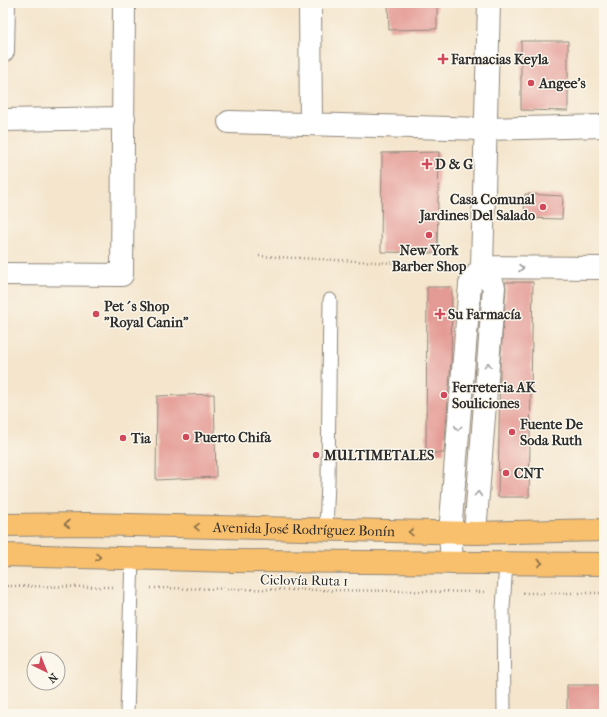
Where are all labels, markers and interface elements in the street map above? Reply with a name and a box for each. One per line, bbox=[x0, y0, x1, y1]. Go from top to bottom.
place label: Farmacias Keyla bbox=[450, 51, 549, 68]
marker: Farmacias Keyla bbox=[438, 54, 448, 64]
place label: Angee's bbox=[538, 75, 586, 92]
marker: Angee's bbox=[526, 78, 536, 88]
place label: D & G bbox=[435, 156, 473, 173]
marker: D & G bbox=[422, 159, 432, 169]
place label: Casa Comunal Jardines Del Salado bbox=[418, 191, 535, 224]
marker: Casa Comunal Jardines Del Salado bbox=[538, 202, 548, 212]
marker: New York Barber Shop bbox=[424, 230, 434, 240]
place label: New York Barber Shop bbox=[392, 242, 467, 275]
one-way arrow bbox=[518, 264, 524, 272]
place label: Pet´s Shop "Royal Canin" bbox=[103, 298, 189, 331]
place label: Su Farmacía bbox=[448, 306, 521, 323]
marker: Pet´s Shop "Royal Canin" bbox=[91, 309, 101, 319]
marker: Su Farmacía bbox=[435, 309, 445, 319]
one-way arrow bbox=[483, 362, 492, 368]
place label: Ferreteria AK Souliciones bbox=[451, 379, 537, 412]
marker: Ferreteria AK Souliciones bbox=[439, 390, 449, 400]
place label: Fuente De Soda Ruth bbox=[519, 416, 583, 449]
one-way arrow bbox=[454, 425, 463, 431]
marker: Fuente De Soda Ruth bbox=[507, 427, 517, 437]
place label: Puerto Chifa bbox=[194, 429, 271, 446]
place label: Tia bbox=[130, 430, 151, 447]
marker: Puerto Chifa bbox=[181, 432, 191, 442]
marker: Tia bbox=[118, 433, 128, 443]
place label: MULTIMETALES bbox=[323, 447, 434, 464]
marker: MULTIMETALES bbox=[311, 450, 321, 460]
place label: CNT bbox=[514, 465, 544, 482]
marker: CNT bbox=[501, 468, 511, 478]
one-way arrow bbox=[473, 491, 482, 497]
street label: Avenida José Rodríguez Bonín bbox=[212, 519, 395, 540]
one-way arrow bbox=[64, 520, 70, 528]
one-way arrow bbox=[194, 523, 200, 531]
one-way arrow bbox=[408, 528, 414, 536]
one-way arrow bbox=[95, 553, 101, 561]
one-way arrow bbox=[537, 559, 543, 567]
street label: Ciclovía Ruta 1 bbox=[260, 571, 348, 590]
north arrow bbox=[26, 651, 66, 691]
text: N bbox=[45, 670, 60, 686]

